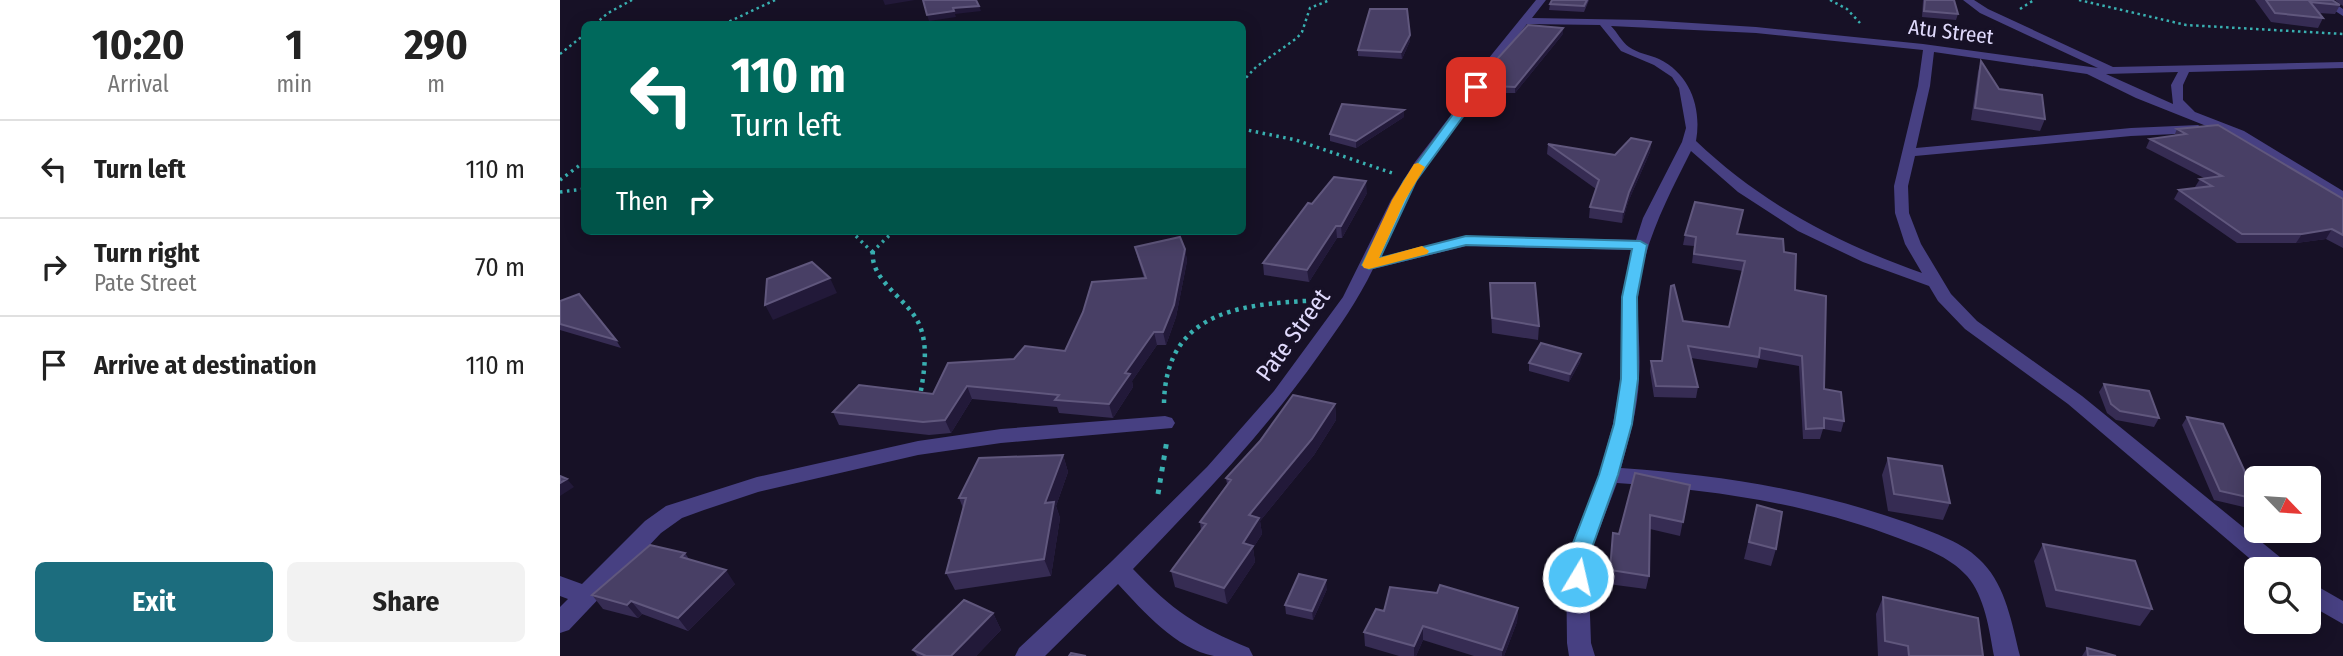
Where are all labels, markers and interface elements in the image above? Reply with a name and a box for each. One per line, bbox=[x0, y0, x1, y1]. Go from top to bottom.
street label: Atu Street bbox=[1907, 14, 1995, 50]
text: 10:20 bbox=[92, 20, 185, 70]
text: 1 bbox=[285, 20, 303, 70]
text: 290 bbox=[404, 20, 468, 70]
text: 110 m bbox=[731, 46, 846, 105]
icon: left bbox=[616, 49, 707, 140]
pin bbox=[1446, 57, 1506, 117]
icon: arrive bbox=[1457, 68, 1495, 106]
text: Arrival bbox=[108, 70, 169, 98]
text: min bbox=[277, 70, 312, 98]
text: m bbox=[427, 70, 445, 98]
text: Turn left bbox=[731, 106, 841, 144]
icon: left bbox=[35, 150, 73, 188]
text: Turn left bbox=[94, 154, 186, 185]
text: 110 m bbox=[465, 154, 525, 185]
icon: right bbox=[682, 182, 720, 220]
text: Then bbox=[616, 186, 668, 217]
text: Turn right bbox=[94, 238, 200, 269]
icon: right bbox=[35, 248, 73, 286]
text: 70 m bbox=[475, 252, 525, 283]
text: Pate Street bbox=[94, 269, 197, 297]
street label: Pate Street bbox=[1250, 283, 1336, 387]
icon: arrive bbox=[35, 346, 73, 384]
text: Arrive at destination bbox=[94, 350, 317, 381]
text: 110 m bbox=[465, 350, 525, 381]
north arrow bbox=[2244, 466, 2320, 542]
map controls bbox=[2244, 466, 2321, 634]
position arrow bbox=[1541, 540, 1615, 614]
button: search bbox=[2244, 557, 2321, 634]
button: Exit bbox=[35, 562, 273, 642]
button: Share bbox=[287, 562, 525, 642]

